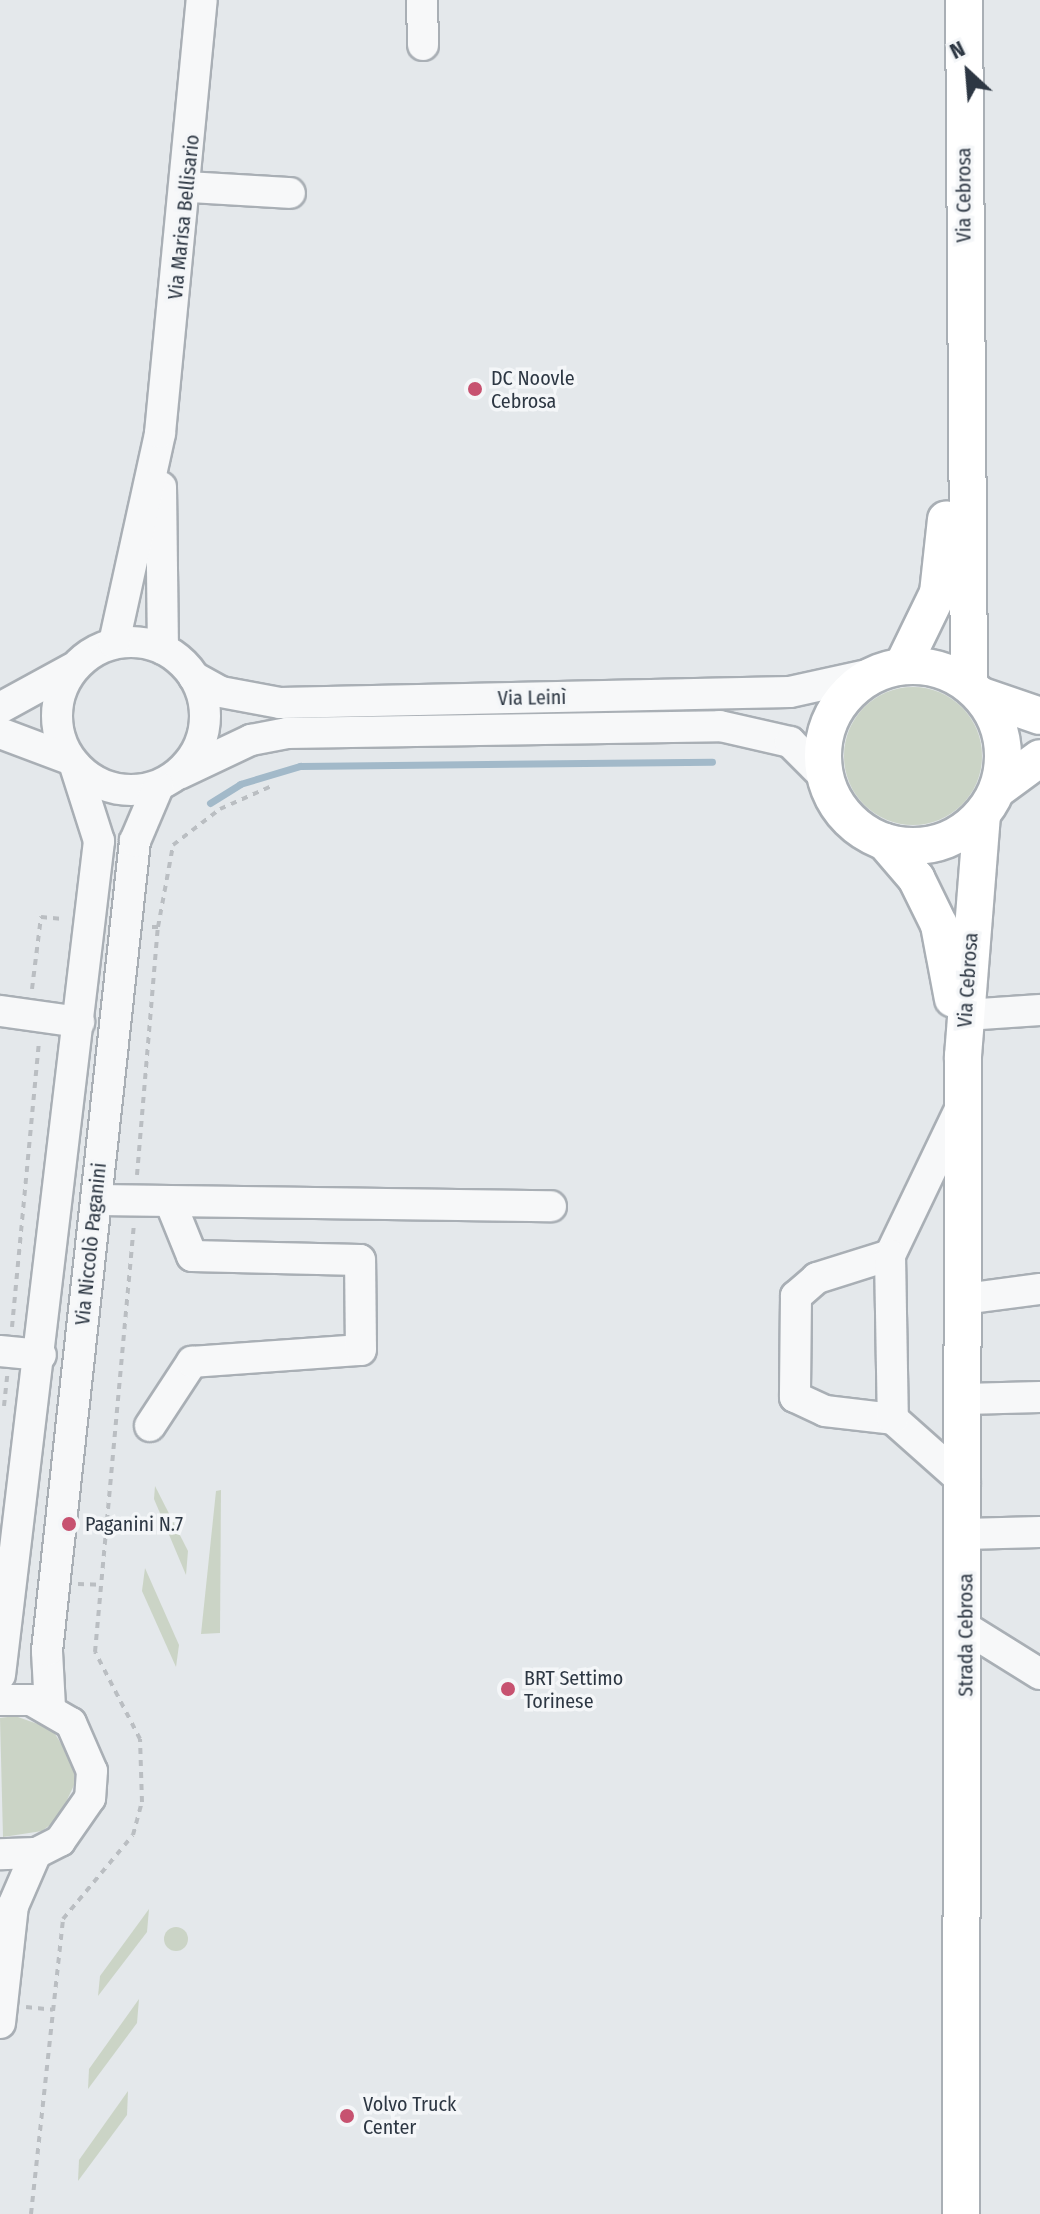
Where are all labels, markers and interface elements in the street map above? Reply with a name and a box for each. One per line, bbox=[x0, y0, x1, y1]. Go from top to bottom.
north arrow bbox=[928, 32, 1008, 112]
text: N bbox=[945, 35, 969, 65]
street label: Via Marisa Bellisario bbox=[163, 133, 205, 301]
street label: Via Cebrosa bbox=[952, 147, 976, 243]
place label: DC Noovle Cebrosa bbox=[491, 366, 575, 413]
marker: DC Noovle Cebrosa bbox=[466, 380, 484, 398]
street label: Via Leinì bbox=[497, 685, 567, 711]
street label: Via Cebrosa bbox=[953, 932, 983, 1028]
street label: Via Niccolò Paganini bbox=[71, 1162, 111, 1326]
place label: Paganini N.7 bbox=[85, 1512, 183, 1536]
marker: Paganini N.7 bbox=[60, 1515, 78, 1533]
street label: Strada Cebrosa bbox=[954, 1573, 978, 1697]
place label: BRT Settimo Torinese bbox=[524, 1666, 623, 1713]
marker: BRT Settimo Torinese bbox=[499, 1680, 517, 1698]
place label: Volvo Truck Center bbox=[363, 2092, 456, 2139]
marker: Volvo Truck Center bbox=[338, 2107, 356, 2125]

